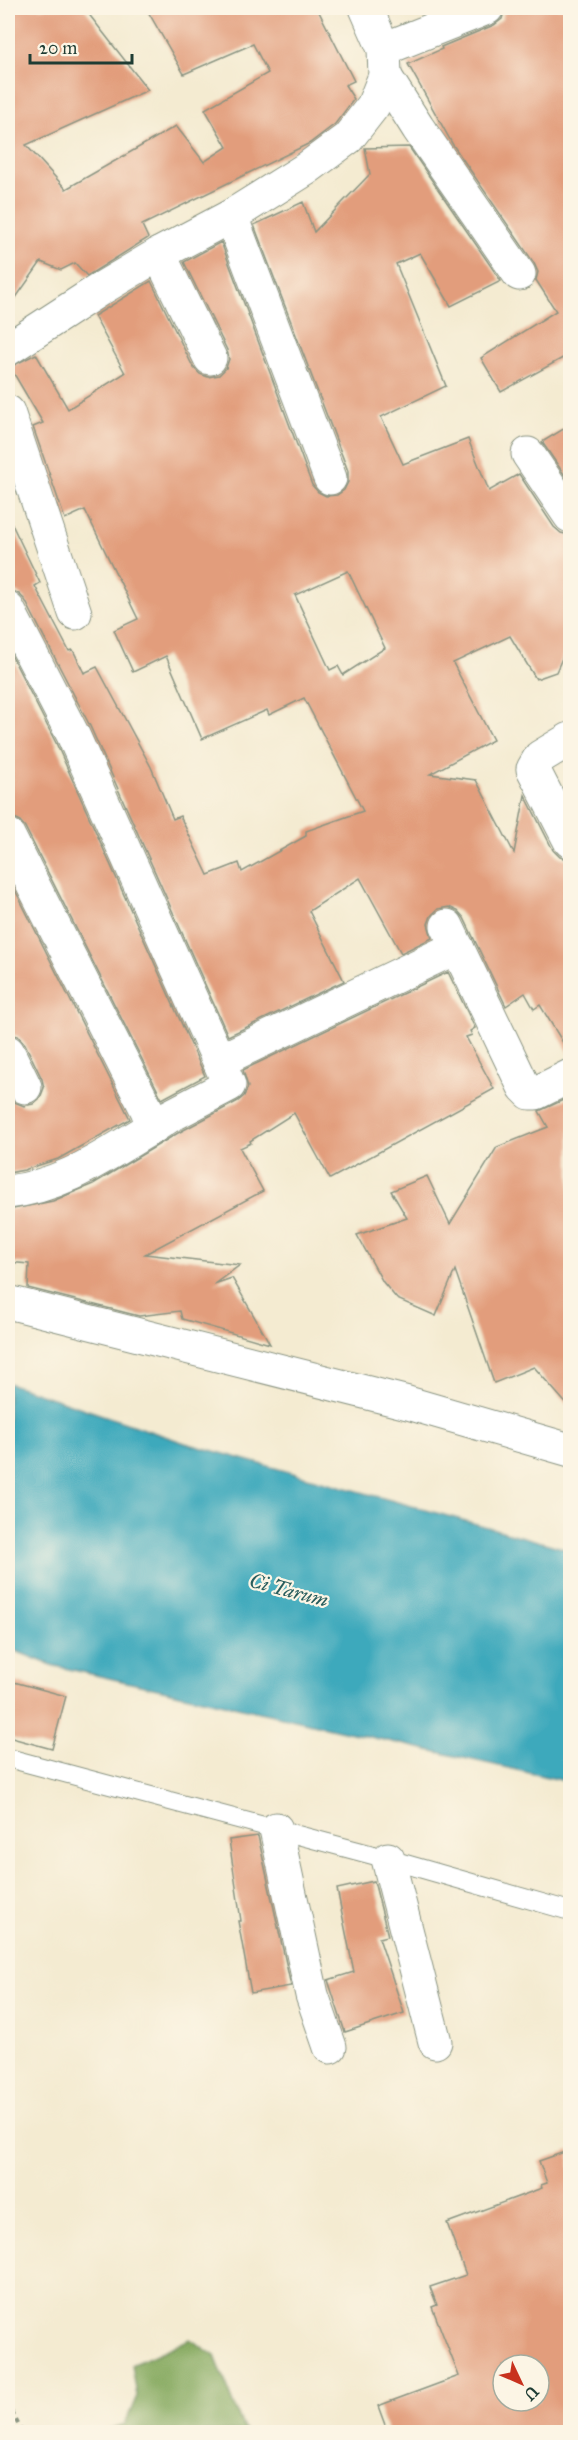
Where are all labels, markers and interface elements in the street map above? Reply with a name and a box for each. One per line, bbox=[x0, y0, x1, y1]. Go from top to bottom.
scale bar bbox=[30, 27, 132, 65]
text: 20 m bbox=[39, 37, 77, 59]
water label: Ci Tarum bbox=[247, 1568, 331, 1612]
north arrow bbox=[491, 2353, 551, 2413]
text: U bbox=[520, 2382, 543, 2404]

